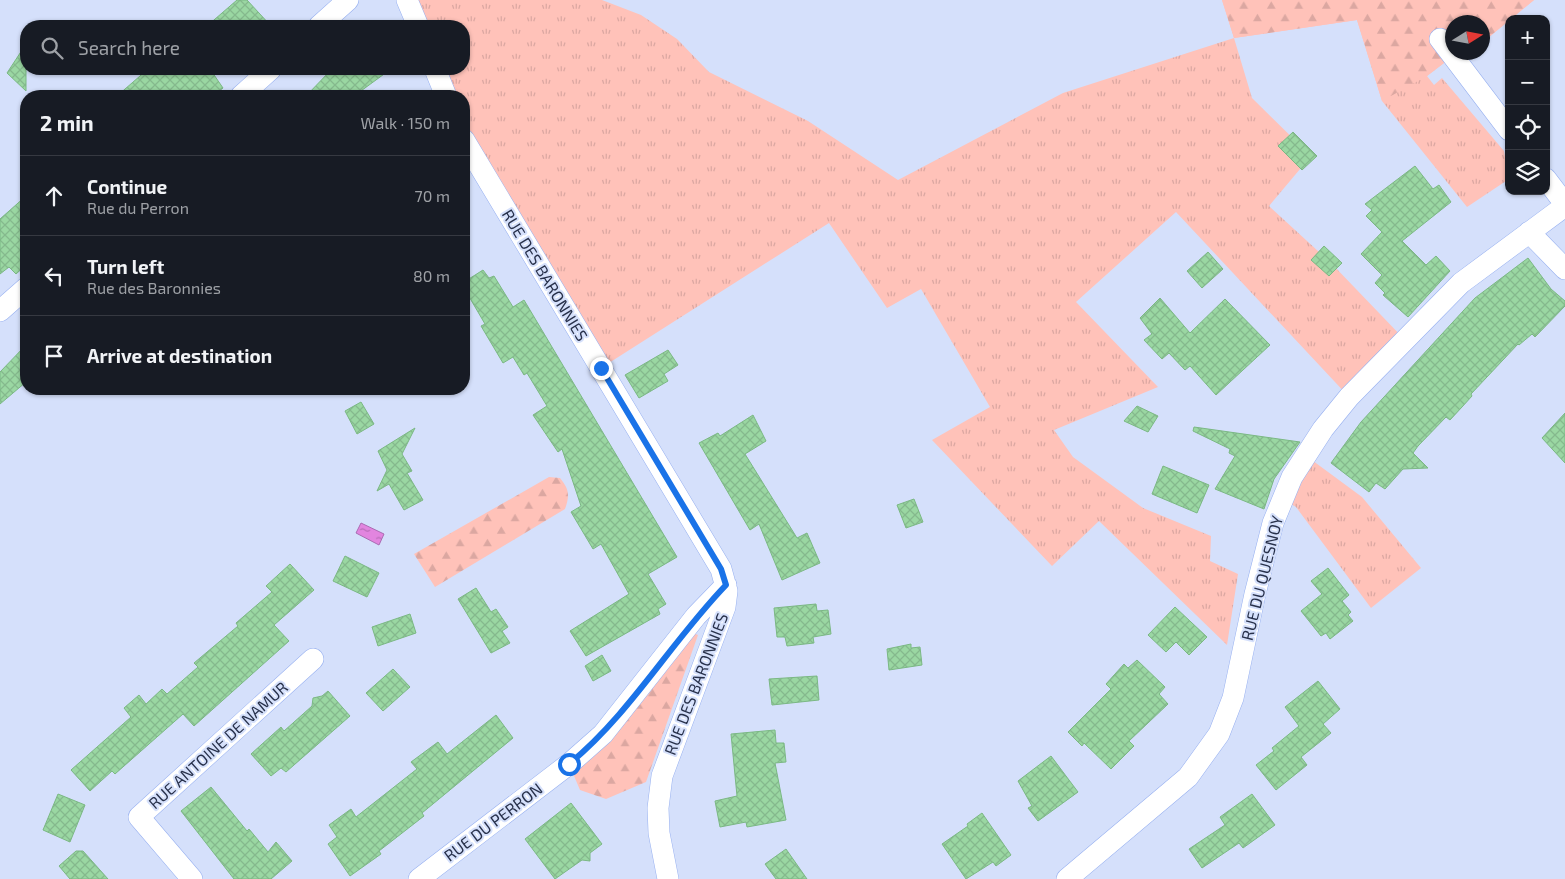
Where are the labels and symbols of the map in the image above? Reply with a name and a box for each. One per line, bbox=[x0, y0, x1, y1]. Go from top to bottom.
north arrow bbox=[1445, 15, 1490, 60]
street label: RUE DES BARONNIES bbox=[499, 205, 592, 344]
route end bbox=[590, 357, 613, 380]
street label: RUE DU QUESNOY bbox=[1237, 513, 1287, 643]
street label: RUE DES BARONNIES bbox=[660, 610, 731, 757]
street label: RUE ANTOINE DE NAMUR bbox=[144, 677, 291, 812]
route start bbox=[558, 753, 581, 776]
street label: RUE DU PERRON bbox=[440, 778, 546, 865]

